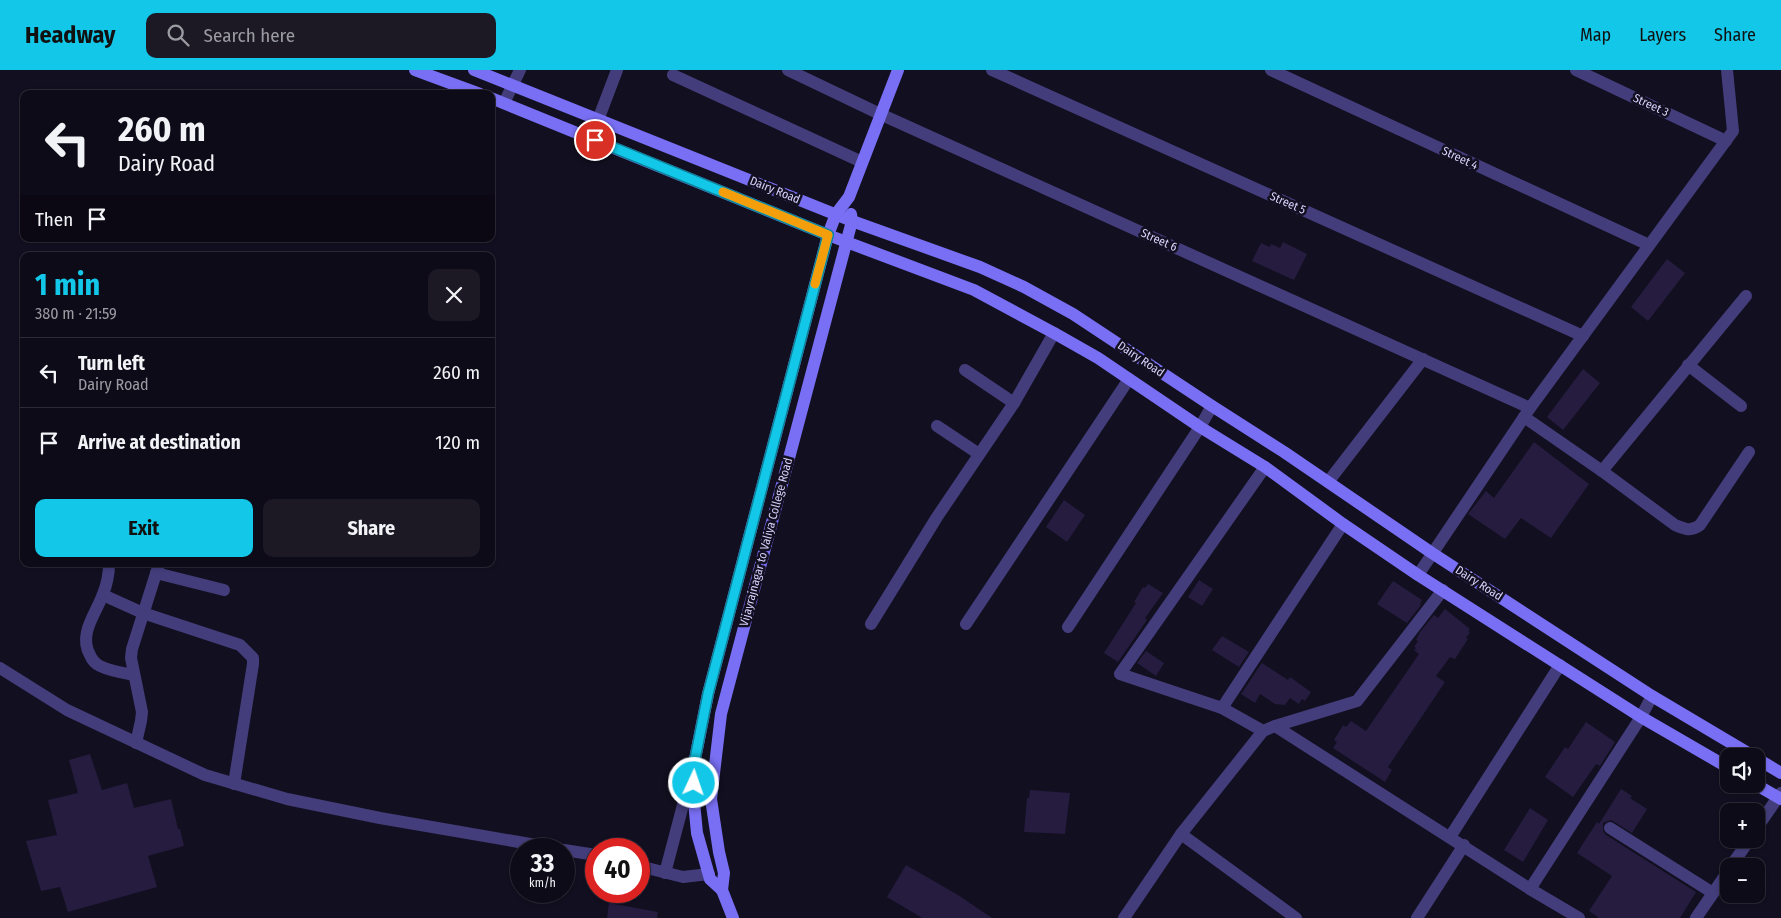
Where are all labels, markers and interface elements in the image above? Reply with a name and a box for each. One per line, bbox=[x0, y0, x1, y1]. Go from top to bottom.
search box bbox=[146, 13, 496, 58]
text: Headway bbox=[25, 21, 116, 49]
icon: search bbox=[164, 21, 192, 49]
text: Search here bbox=[204, 24, 295, 47]
text: Map bbox=[1580, 24, 1611, 46]
text: Layers bbox=[1639, 24, 1686, 46]
text: Share bbox=[1714, 24, 1756, 46]
street label: Street 3 bbox=[1631, 91, 1671, 119]
text: 260 m bbox=[118, 108, 206, 150]
icon: left bbox=[35, 110, 100, 175]
pin bbox=[574, 119, 616, 161]
icon: arrive bbox=[581, 126, 609, 154]
street label: Street 4 bbox=[1440, 144, 1480, 172]
text: Dairy Road bbox=[118, 150, 215, 177]
street label: Dairy Road bbox=[748, 174, 802, 206]
street label: Street 5 bbox=[1268, 189, 1309, 217]
icon: arrive bbox=[83, 205, 111, 233]
text: Then bbox=[35, 208, 73, 231]
street label: Street 6 bbox=[1139, 226, 1179, 254]
text: 1 min bbox=[35, 267, 100, 303]
button: close bbox=[428, 269, 480, 321]
text: 380 m · 21:59 bbox=[35, 304, 117, 323]
street label: Dairy Road bbox=[1115, 338, 1167, 380]
text: Turn left bbox=[78, 352, 145, 375]
icon: left bbox=[35, 359, 63, 387]
text: 260 m bbox=[433, 361, 480, 384]
text: Dairy Road bbox=[78, 375, 149, 394]
icon: arrive bbox=[35, 429, 63, 457]
text: Arrive at destination bbox=[78, 431, 241, 454]
text: 120 m bbox=[435, 431, 480, 454]
street label: Vijayrajnagar to Valiya College Road bbox=[737, 456, 795, 628]
button: Exit bbox=[35, 499, 253, 557]
button: Share bbox=[263, 499, 480, 557]
street label: Dairy Road bbox=[1453, 563, 1505, 603]
map controls bbox=[1720, 748, 1765, 903]
button: sound bbox=[1720, 748, 1765, 793]
position arrow bbox=[667, 756, 719, 808]
button: + bbox=[1720, 803, 1765, 848]
speed limit sign: 40 bbox=[585, 838, 650, 903]
text: 33 bbox=[531, 849, 554, 879]
button: − bbox=[1720, 858, 1765, 903]
text: km/h bbox=[529, 876, 556, 890]

